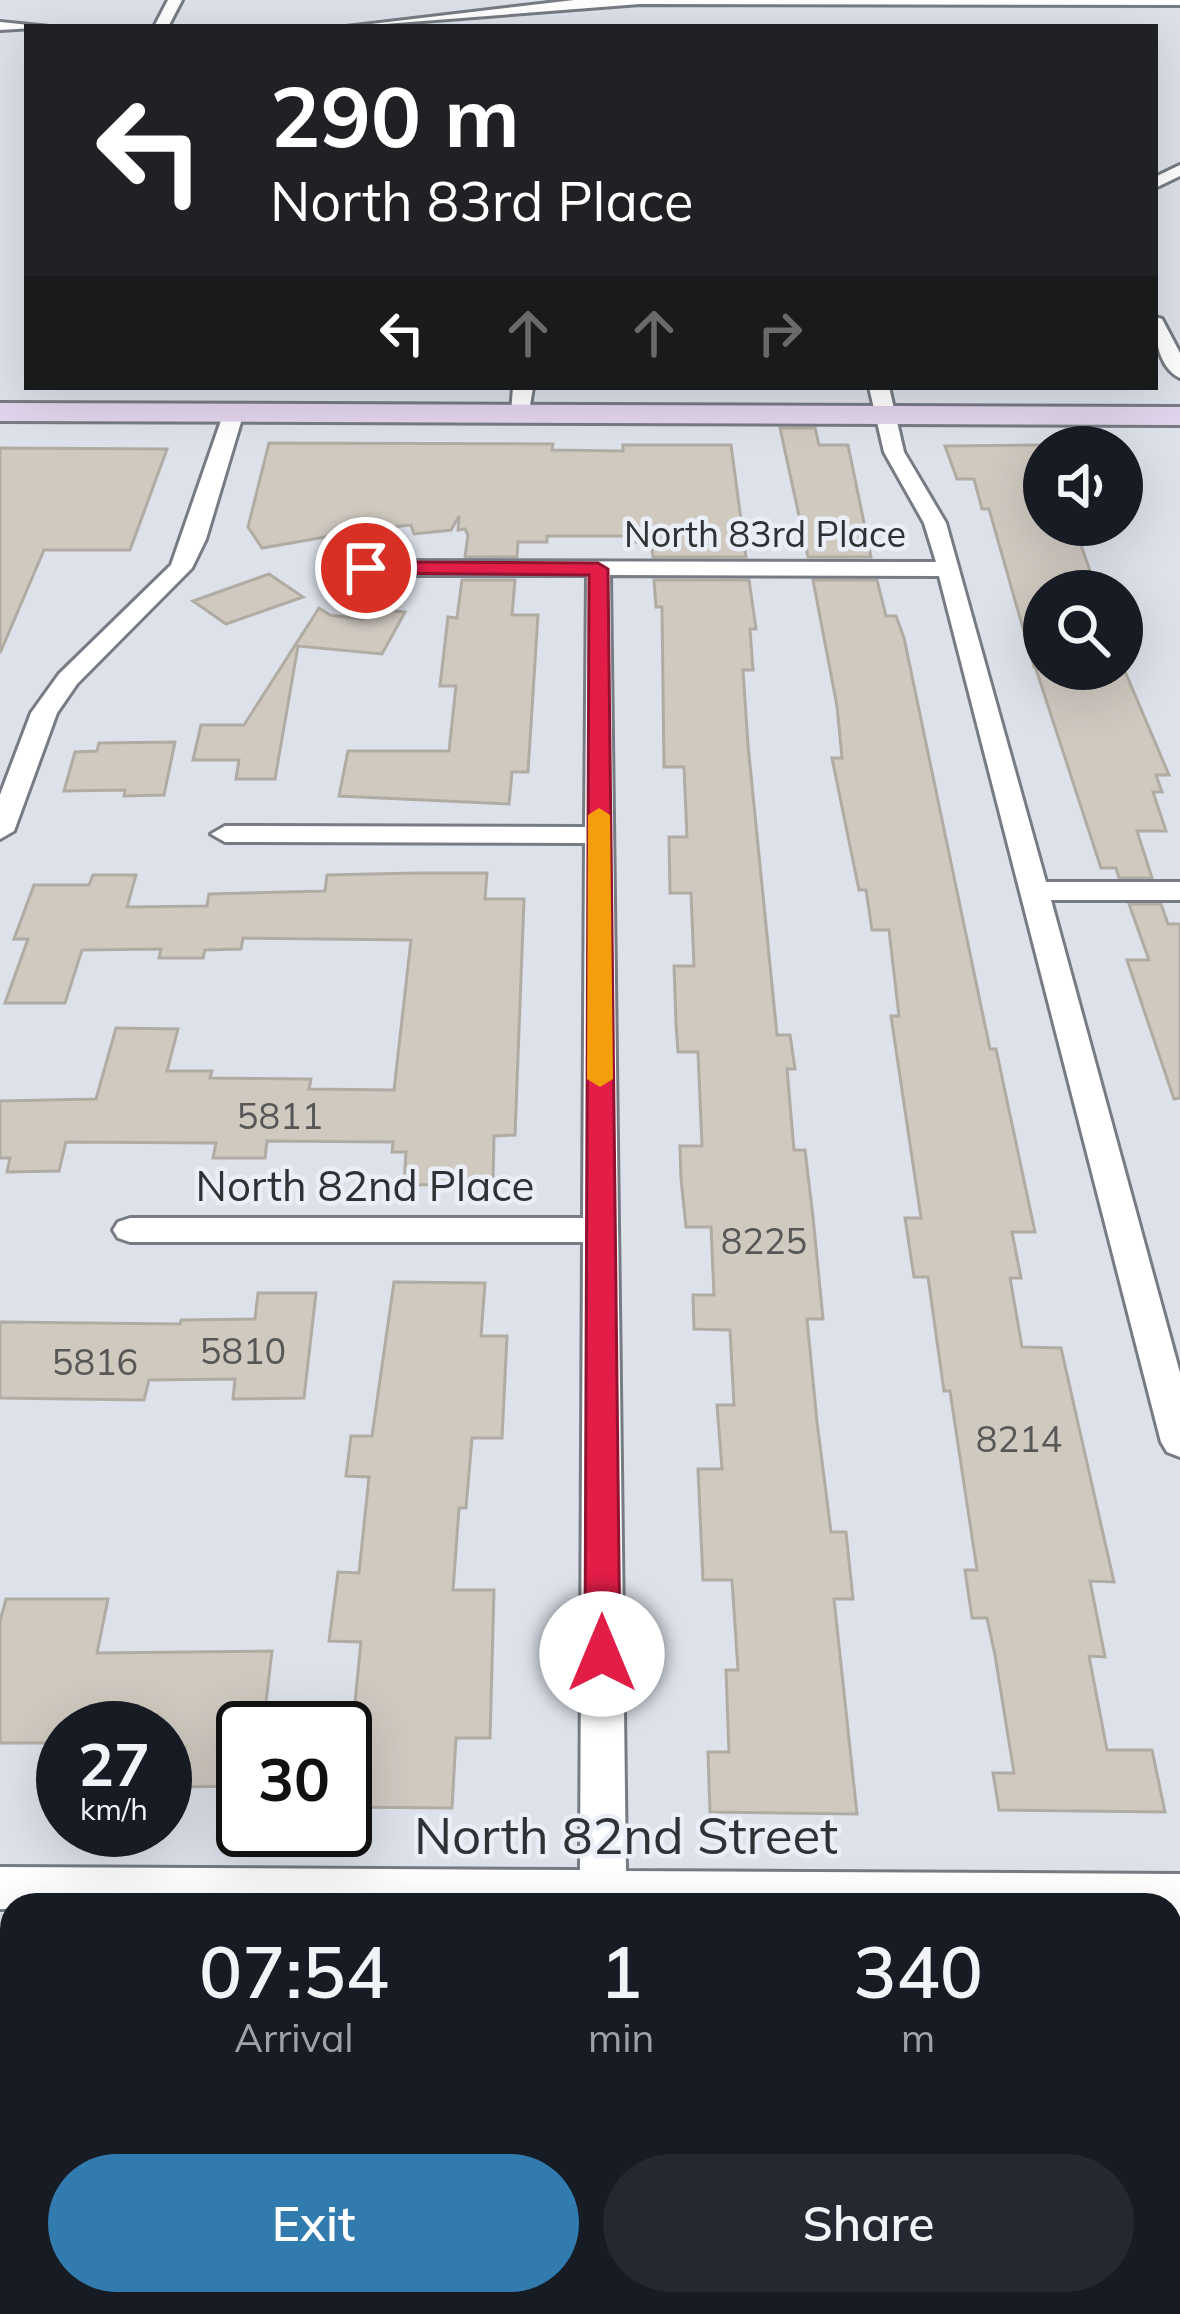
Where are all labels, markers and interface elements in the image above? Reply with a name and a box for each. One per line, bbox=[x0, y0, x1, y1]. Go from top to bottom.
text: 290 m bbox=[270, 63, 520, 168]
icon: left bbox=[72, 72, 228, 228]
text: North 83rd Place bbox=[270, 167, 693, 235]
icon: left bbox=[369, 300, 435, 366]
icon: ahead bbox=[495, 300, 561, 366]
icon: ahead bbox=[621, 300, 687, 366]
icon: right bbox=[747, 300, 813, 366]
map controls bbox=[1023, 426, 1143, 690]
button: sound bbox=[1023, 426, 1143, 546]
street label: North 83rd Place bbox=[624, 511, 906, 556]
pin bbox=[315, 517, 417, 619]
icon: arrive bbox=[333, 535, 399, 601]
button: search bbox=[1023, 570, 1143, 690]
house number: 5811 bbox=[237, 1093, 323, 1138]
street label: North 82nd Place bbox=[196, 1159, 534, 1212]
house number: 8225 bbox=[721, 1218, 807, 1263]
house number: 5810 bbox=[200, 1328, 286, 1373]
house number: 5816 bbox=[52, 1339, 138, 1384]
house number: 8214 bbox=[976, 1416, 1062, 1461]
position arrow bbox=[539, 1591, 665, 1717]
speed limit sign: 30 bbox=[216, 1701, 372, 1857]
text: 27 bbox=[78, 1726, 150, 1801]
text: km/h bbox=[80, 1790, 148, 1828]
street label: North 82nd Street bbox=[414, 1803, 838, 1867]
text: 07:54 bbox=[199, 1926, 389, 2016]
text: 1 bbox=[600, 1926, 643, 2016]
text: 340 bbox=[853, 1926, 983, 2016]
text: Arrival bbox=[234, 2013, 354, 2062]
text: min bbox=[588, 2013, 654, 2062]
text: m bbox=[901, 2013, 935, 2062]
button: Exit bbox=[48, 2154, 579, 2292]
button: Share bbox=[603, 2154, 1134, 2292]

